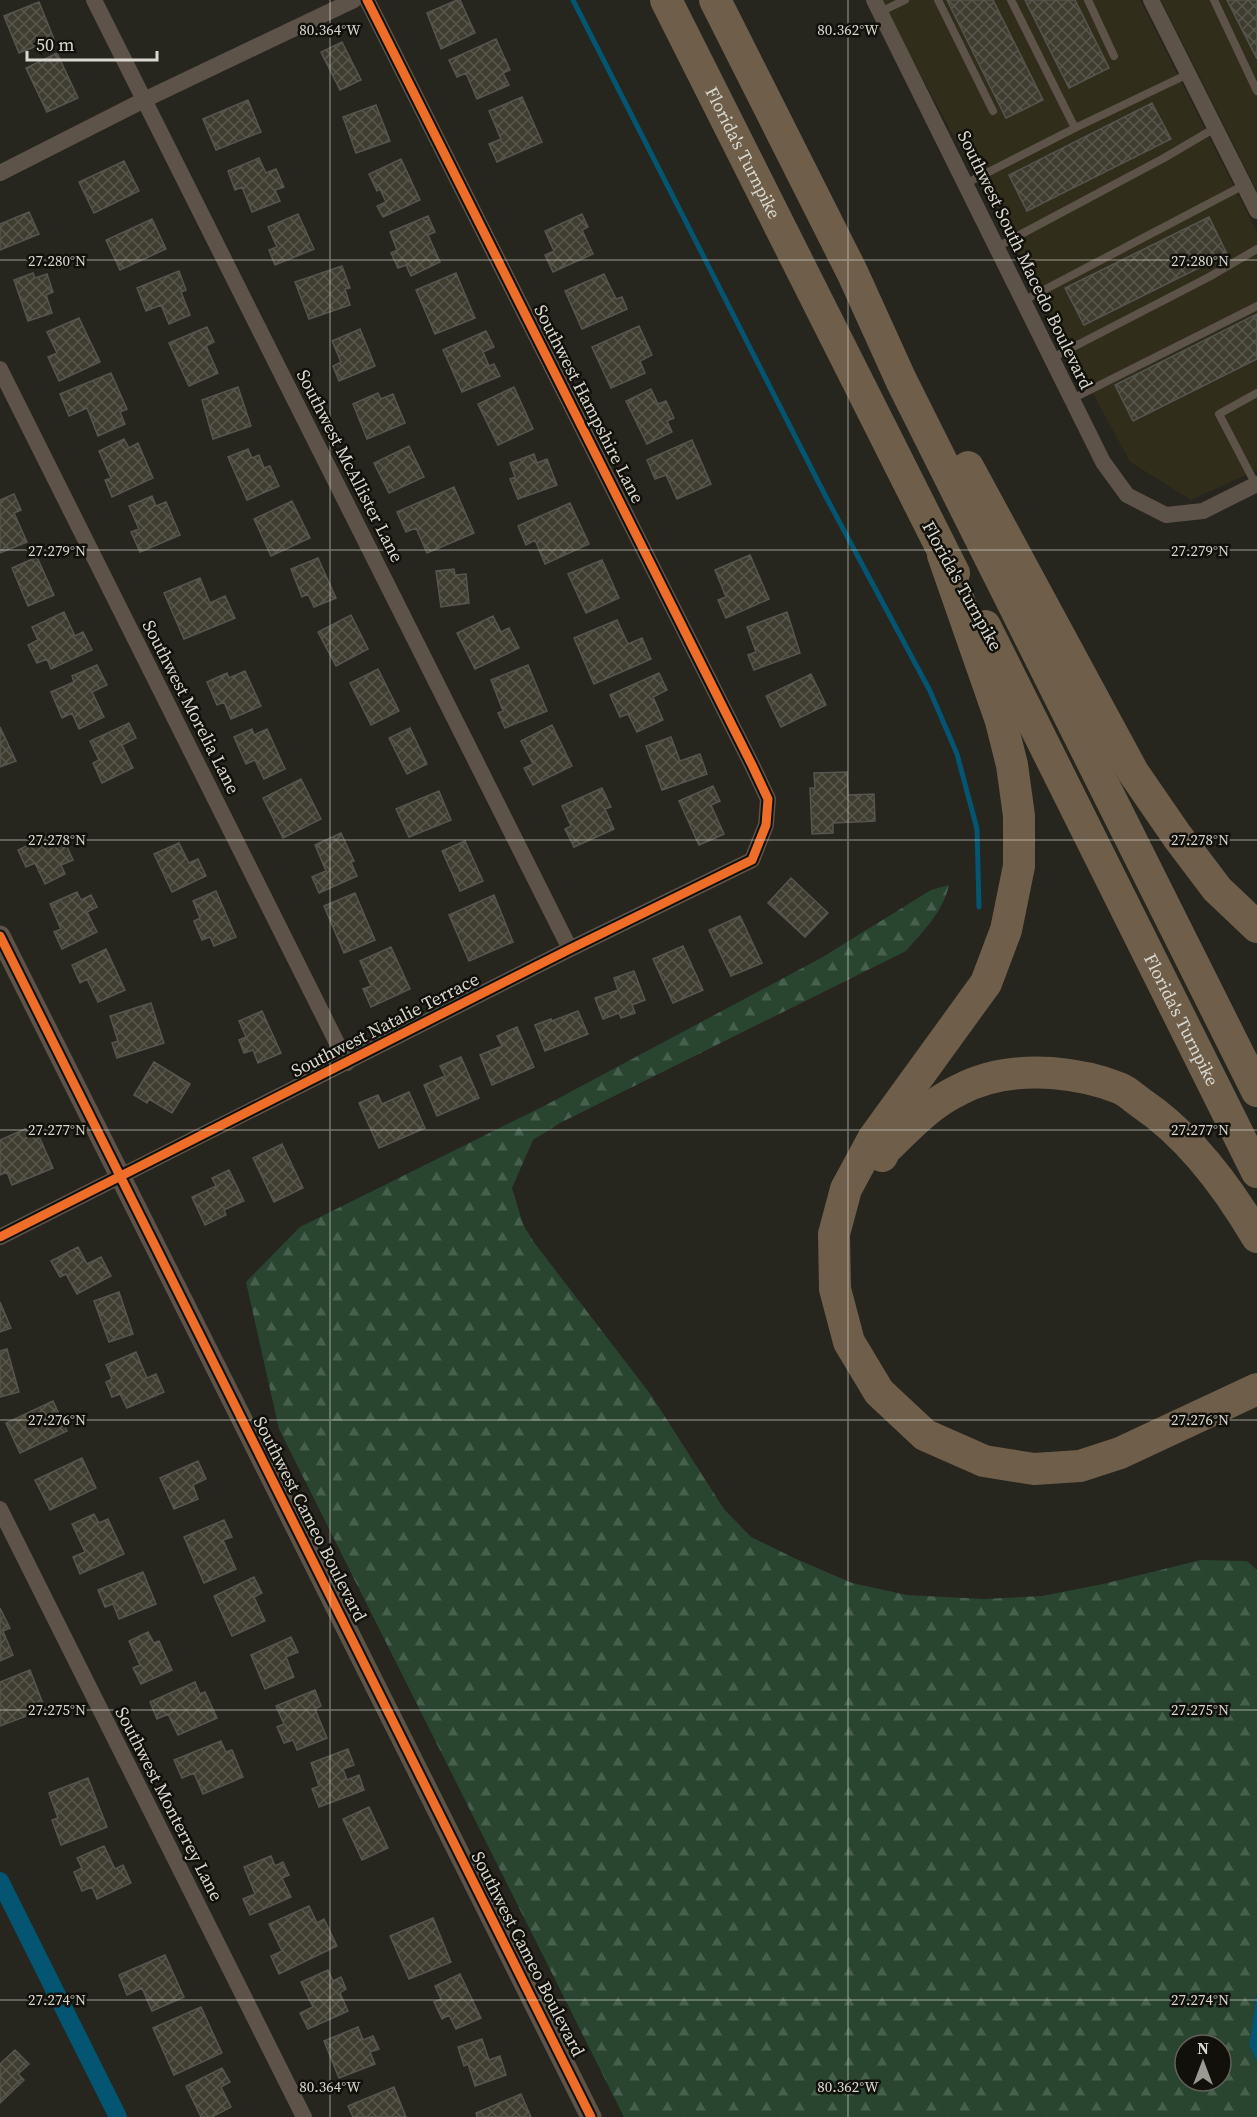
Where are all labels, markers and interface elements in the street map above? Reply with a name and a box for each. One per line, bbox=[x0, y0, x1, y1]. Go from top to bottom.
text: 80.364°W bbox=[299, 19, 361, 40]
text: 80.362°W bbox=[817, 19, 879, 40]
scale bar bbox=[27, 24, 158, 62]
text: 50 m bbox=[36, 32, 74, 57]
street label: Florida's Turnpike bbox=[700, 82, 787, 223]
street label: Southwest South Macedo Boulevard bbox=[952, 126, 1099, 393]
text: 27.280°N bbox=[28, 250, 86, 271]
text: 27.280°N bbox=[1171, 250, 1229, 271]
street label: Southwest Hampshire Lane bbox=[528, 300, 650, 507]
street label: Southwest McAllister Lane bbox=[291, 365, 410, 566]
street label: Florida's Turnpike bbox=[916, 516, 1008, 655]
text: 27.279°N bbox=[28, 540, 86, 561]
text: 27.279°N bbox=[1171, 540, 1229, 561]
street label: Southwest Morelia Lane bbox=[137, 615, 246, 798]
text: 27.278°N bbox=[28, 829, 86, 850]
text: 27.278°N bbox=[1171, 829, 1229, 850]
street label: Florida's Turnpike bbox=[1138, 949, 1225, 1090]
street label: Southwest Natalie Terrace bbox=[286, 966, 483, 1083]
text: 27.277°N bbox=[28, 1119, 86, 1140]
text: 27.277°N bbox=[1171, 1119, 1229, 1140]
text: 27.276°N bbox=[28, 1409, 86, 1430]
text: 27.276°N bbox=[1171, 1409, 1229, 1430]
street label: Southwest Cameo Boulevard bbox=[248, 1412, 373, 1626]
text: 27.275°N bbox=[28, 1699, 86, 1720]
text: 27.275°N bbox=[1171, 1699, 1229, 1720]
street label: Southwest Monterrey Lane bbox=[110, 1702, 229, 1905]
street label: Southwest Cameo Boulevard bbox=[466, 1847, 591, 2061]
text: 27.274°N bbox=[28, 1989, 86, 2010]
text: 27.274°N bbox=[1171, 1989, 1229, 2010]
north arrow bbox=[1173, 2033, 1233, 2093]
text: N bbox=[1197, 2037, 1209, 2059]
text: 80.364°W bbox=[299, 2076, 361, 2097]
text: 80.362°W bbox=[817, 2076, 879, 2097]

